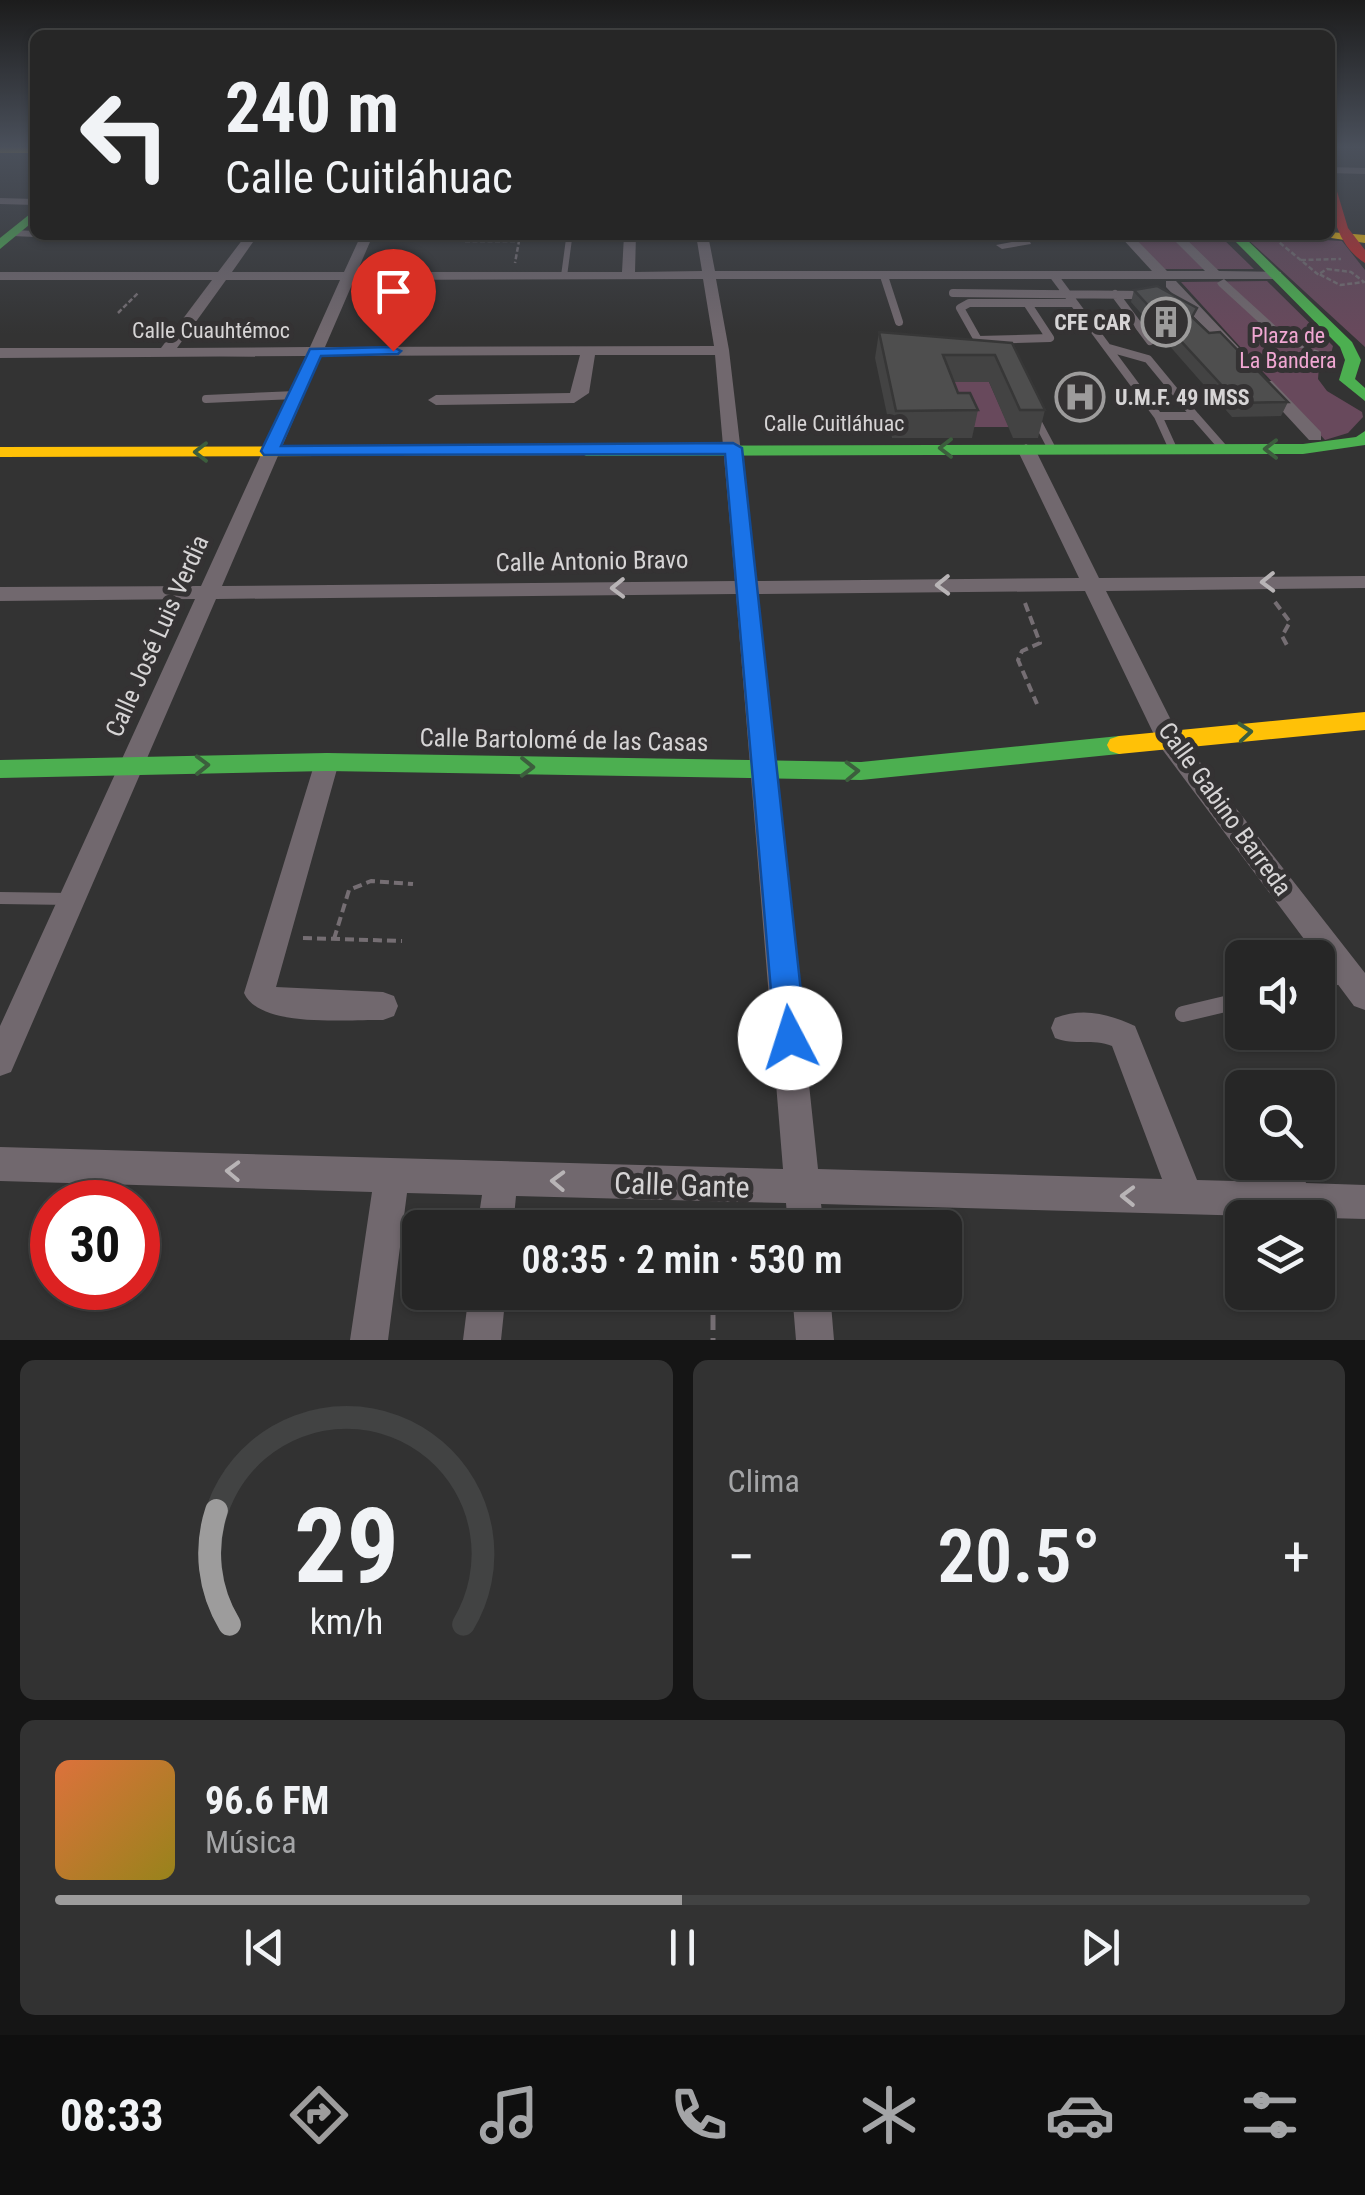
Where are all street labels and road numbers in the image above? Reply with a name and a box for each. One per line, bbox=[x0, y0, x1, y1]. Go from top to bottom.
street label: Calle Cuauhtémoc bbox=[132, 318, 290, 343]
street label: Calle Cuitláhuac bbox=[764, 411, 904, 436]
street label: Calle José Luis Verdia bbox=[100, 531, 214, 741]
street label: Calle Antonio Bravo bbox=[495, 545, 689, 577]
street label: Calle Gabino Barreda bbox=[1152, 717, 1298, 901]
street label: Calle Bartolomé de las Casas bbox=[419, 723, 709, 757]
street label: Calle Gante bbox=[614, 1165, 750, 1205]

